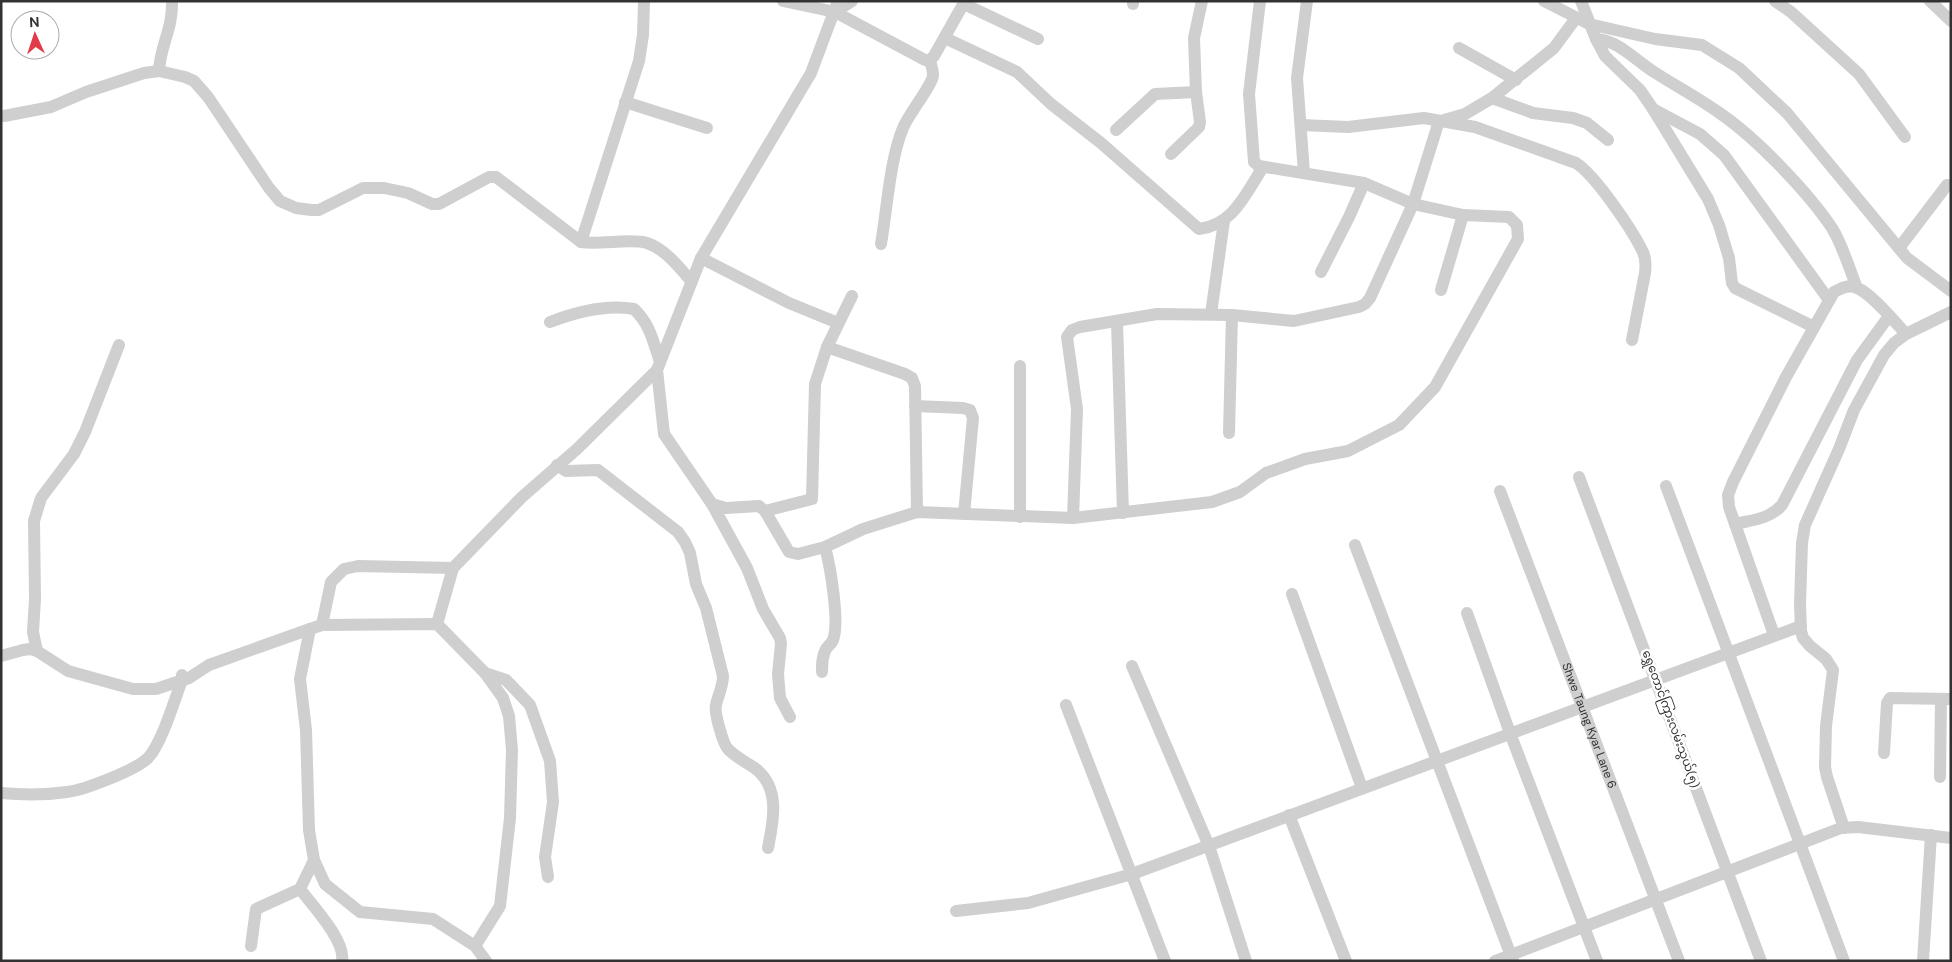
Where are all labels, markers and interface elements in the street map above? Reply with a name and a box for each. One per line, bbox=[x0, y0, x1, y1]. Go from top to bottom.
north arrow bbox=[10, 10, 60, 60]
text: N bbox=[29, 13, 40, 31]
street label: ရွှေတောင်ကြားလမ်းသွယ်(၅) bbox=[1637, 648, 1704, 791]
street label: Shwe Taung Kyar Lane 6 bbox=[1558, 660, 1621, 791]

